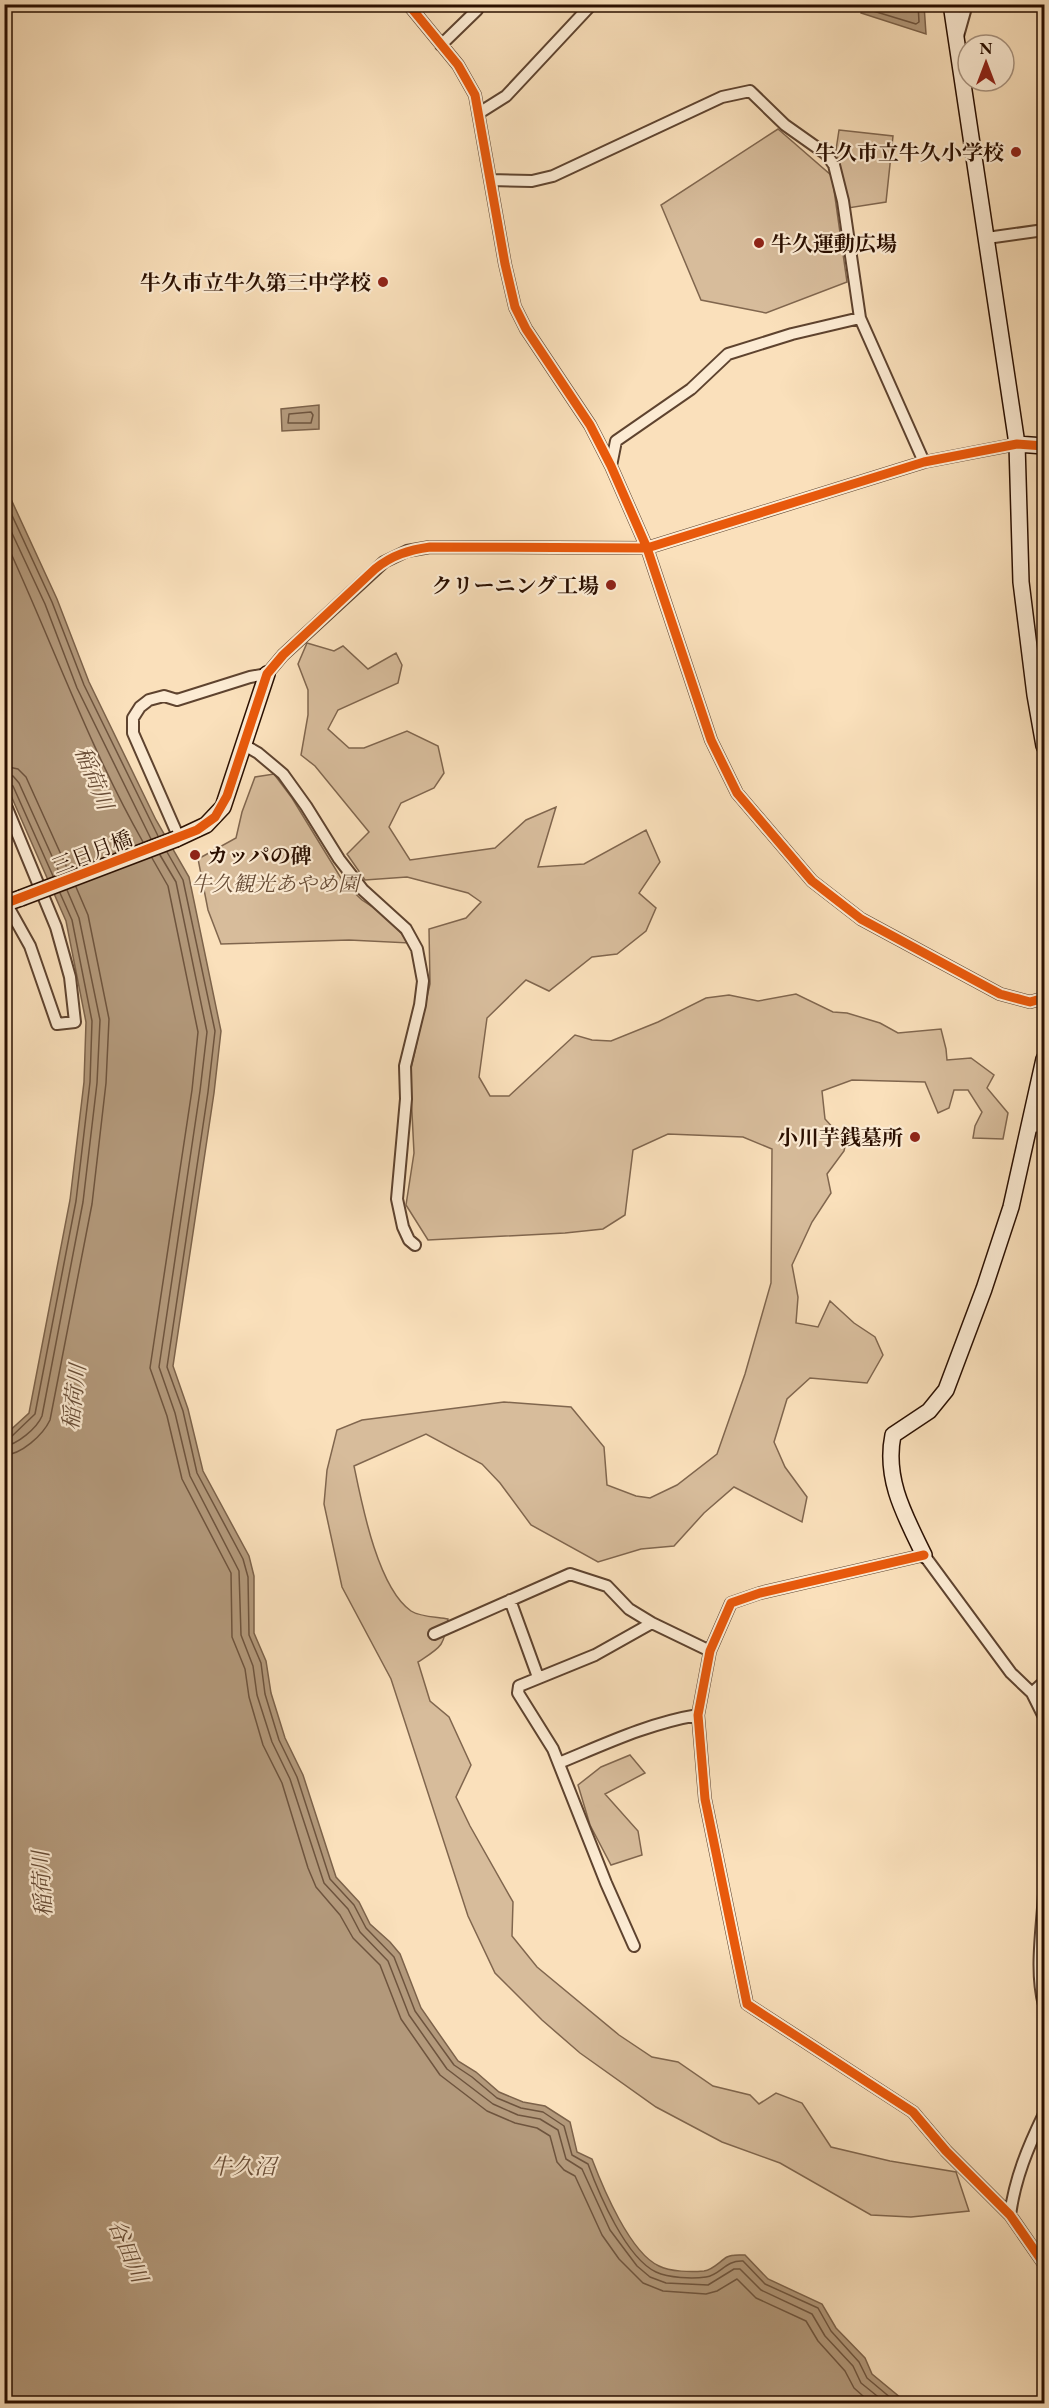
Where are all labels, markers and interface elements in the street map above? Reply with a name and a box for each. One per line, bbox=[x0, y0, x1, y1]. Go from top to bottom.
north arrow bbox=[956, 33, 1016, 93]
text: N bbox=[980, 38, 993, 59]
place label: 牛久市立牛久小学校 bbox=[815, 139, 1004, 166]
marker: 牛久市立牛久小学校 bbox=[1009, 145, 1023, 159]
place label: 牛久運動広場 bbox=[771, 230, 897, 257]
marker: 牛久運動広場 bbox=[752, 236, 766, 250]
place label: 牛久市立牛久第三中学校 bbox=[140, 269, 371, 296]
marker: 牛久市立牛久第三中学校 bbox=[376, 275, 390, 289]
place label: クリーニング工場 bbox=[431, 572, 599, 599]
marker: クリーニング工場 bbox=[604, 578, 618, 592]
water label: 稲荷川 bbox=[68, 742, 121, 816]
street label: 三日月橋 bbox=[48, 824, 136, 880]
place label: カッパの碑 bbox=[207, 842, 312, 869]
marker: カッパの碑 bbox=[188, 848, 202, 862]
park label: 牛久観光あやめ園 bbox=[191, 870, 362, 897]
place label: 小川芋銭墓所 bbox=[777, 1124, 903, 1151]
marker: 小川芋銭墓所 bbox=[908, 1130, 922, 1144]
water label: 稲荷川 bbox=[56, 1361, 93, 1432]
water label: 稲荷川 bbox=[26, 1848, 58, 1918]
water label: 牛久沼 bbox=[210, 2152, 280, 2181]
water label: 谷田川 bbox=[102, 2215, 155, 2289]

